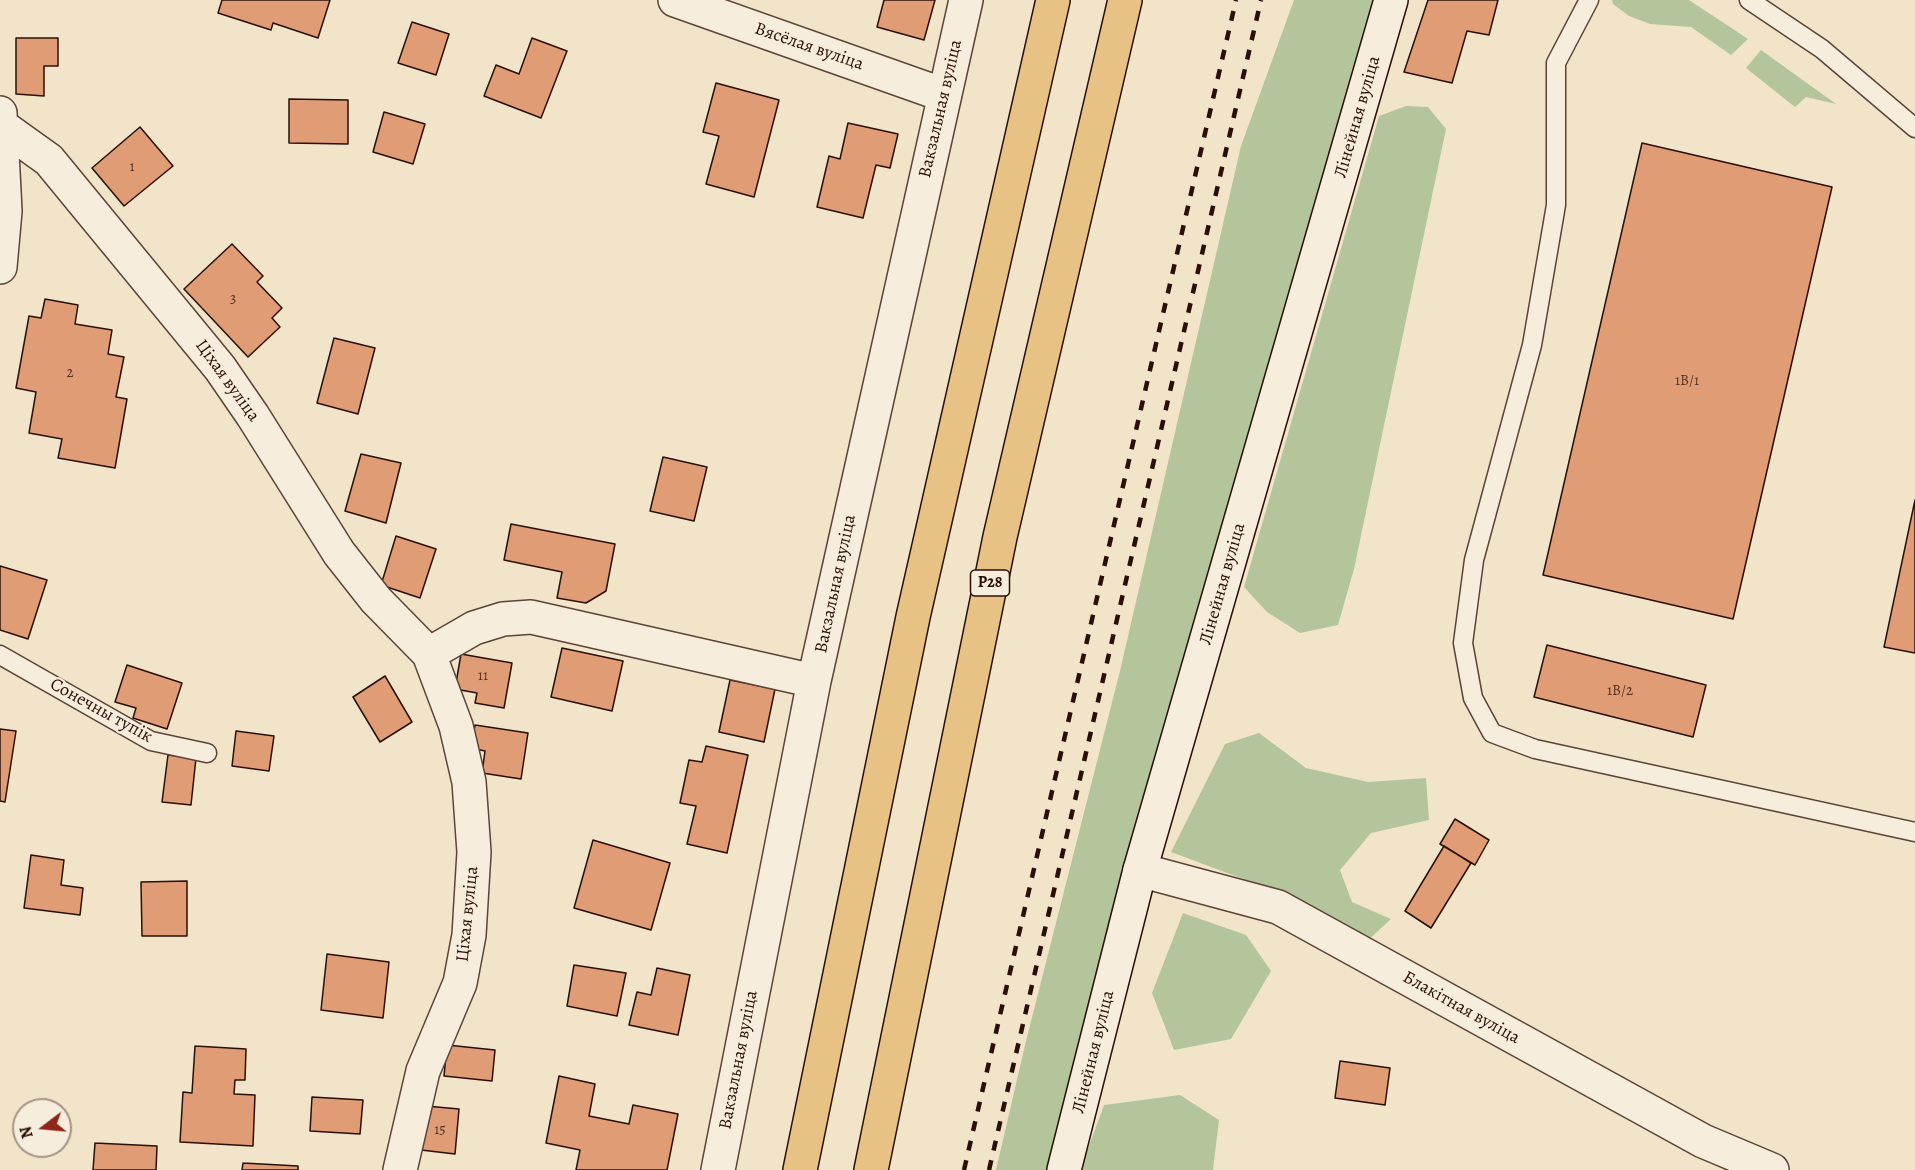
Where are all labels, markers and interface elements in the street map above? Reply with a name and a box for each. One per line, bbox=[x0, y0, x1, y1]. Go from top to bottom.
street label: Вясёлая вуліца bbox=[752, 18, 866, 76]
street label: Вакзальная вуліца bbox=[915, 38, 967, 180]
street label: Лінейная вуліца bbox=[1330, 54, 1386, 180]
house number: 1 bbox=[129, 158, 135, 176]
house number: 3 bbox=[230, 290, 236, 308]
street label: Ціхая вуліца bbox=[190, 336, 264, 426]
house number: 2 bbox=[66, 364, 74, 382]
house number: 1В/1 bbox=[1675, 372, 1699, 390]
street label: Вакзальная вуліца bbox=[811, 513, 861, 655]
street label: Лінейная вуліца bbox=[1195, 521, 1251, 647]
road number: Р28 bbox=[970, 570, 1010, 596]
house number: 11 bbox=[478, 667, 488, 685]
street label: Сонечны тупік bbox=[46, 674, 156, 748]
house number: 1В/2 bbox=[1607, 682, 1633, 700]
street label: Ціхая вуліца bbox=[452, 865, 484, 963]
street label: Блакітная вуліца bbox=[1399, 967, 1523, 1049]
street label: Лінейная вуліца bbox=[1068, 988, 1120, 1116]
street label: Вакзальная вуліца bbox=[715, 989, 763, 1131]
north arrow bbox=[12, 1098, 72, 1158]
house number: 15 bbox=[434, 1121, 446, 1139]
text: N bbox=[14, 1124, 39, 1141]

